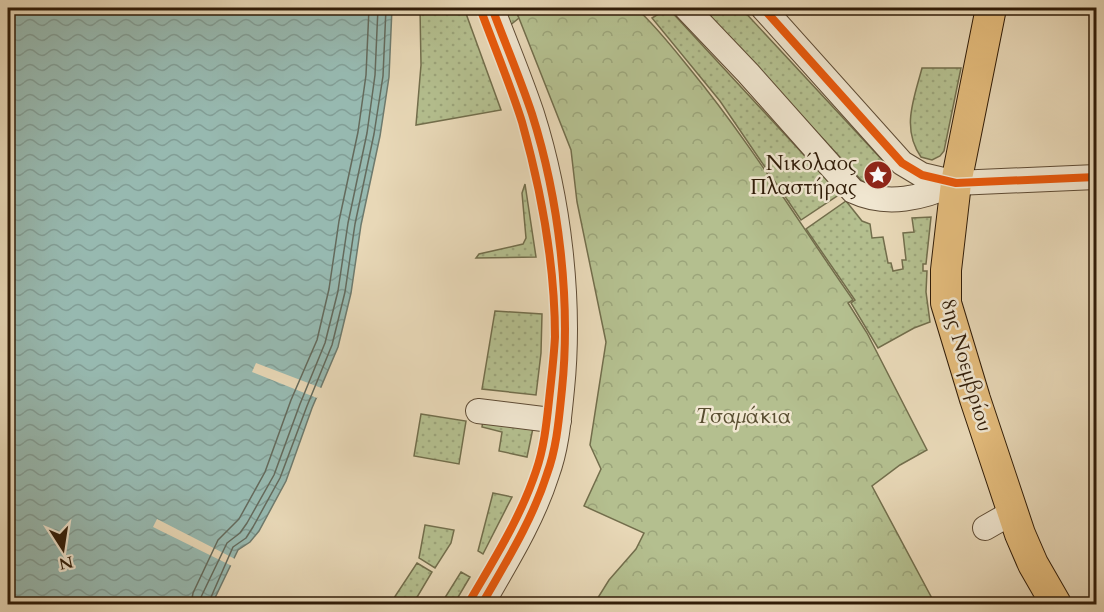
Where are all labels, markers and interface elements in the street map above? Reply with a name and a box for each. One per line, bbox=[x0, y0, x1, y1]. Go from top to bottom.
place label: Νικόλαος Πλαστήρας bbox=[750, 149, 857, 202]
place icon: Νικόλαος Πλαστήρας bbox=[862, 159, 894, 191]
street label: 8ης Νοεμβρίου bbox=[934, 295, 999, 435]
park label: Τσαμάκια bbox=[695, 402, 791, 431]
north arrow bbox=[33, 519, 93, 579]
text: N bbox=[57, 550, 75, 575]

